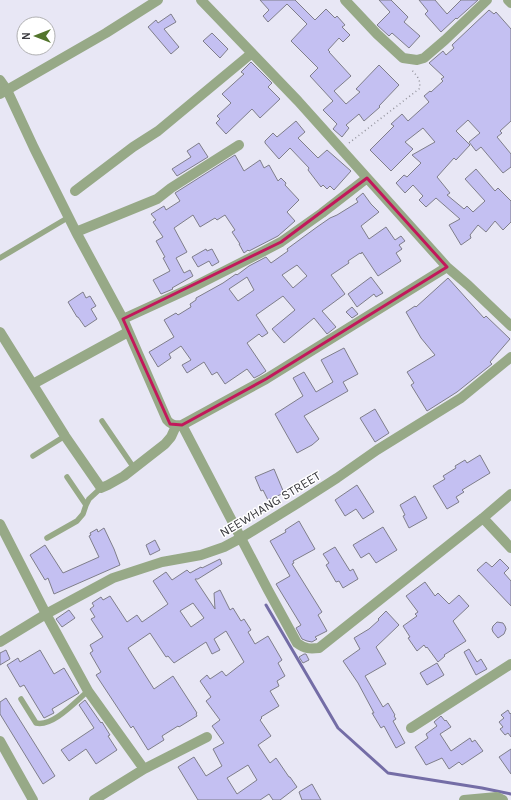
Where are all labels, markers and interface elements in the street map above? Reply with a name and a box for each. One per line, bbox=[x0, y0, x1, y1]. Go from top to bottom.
north arrow bbox=[16, 16, 56, 56]
text: N bbox=[20, 32, 33, 40]
street label: NEEWHANG STREET bbox=[217, 468, 324, 540]

